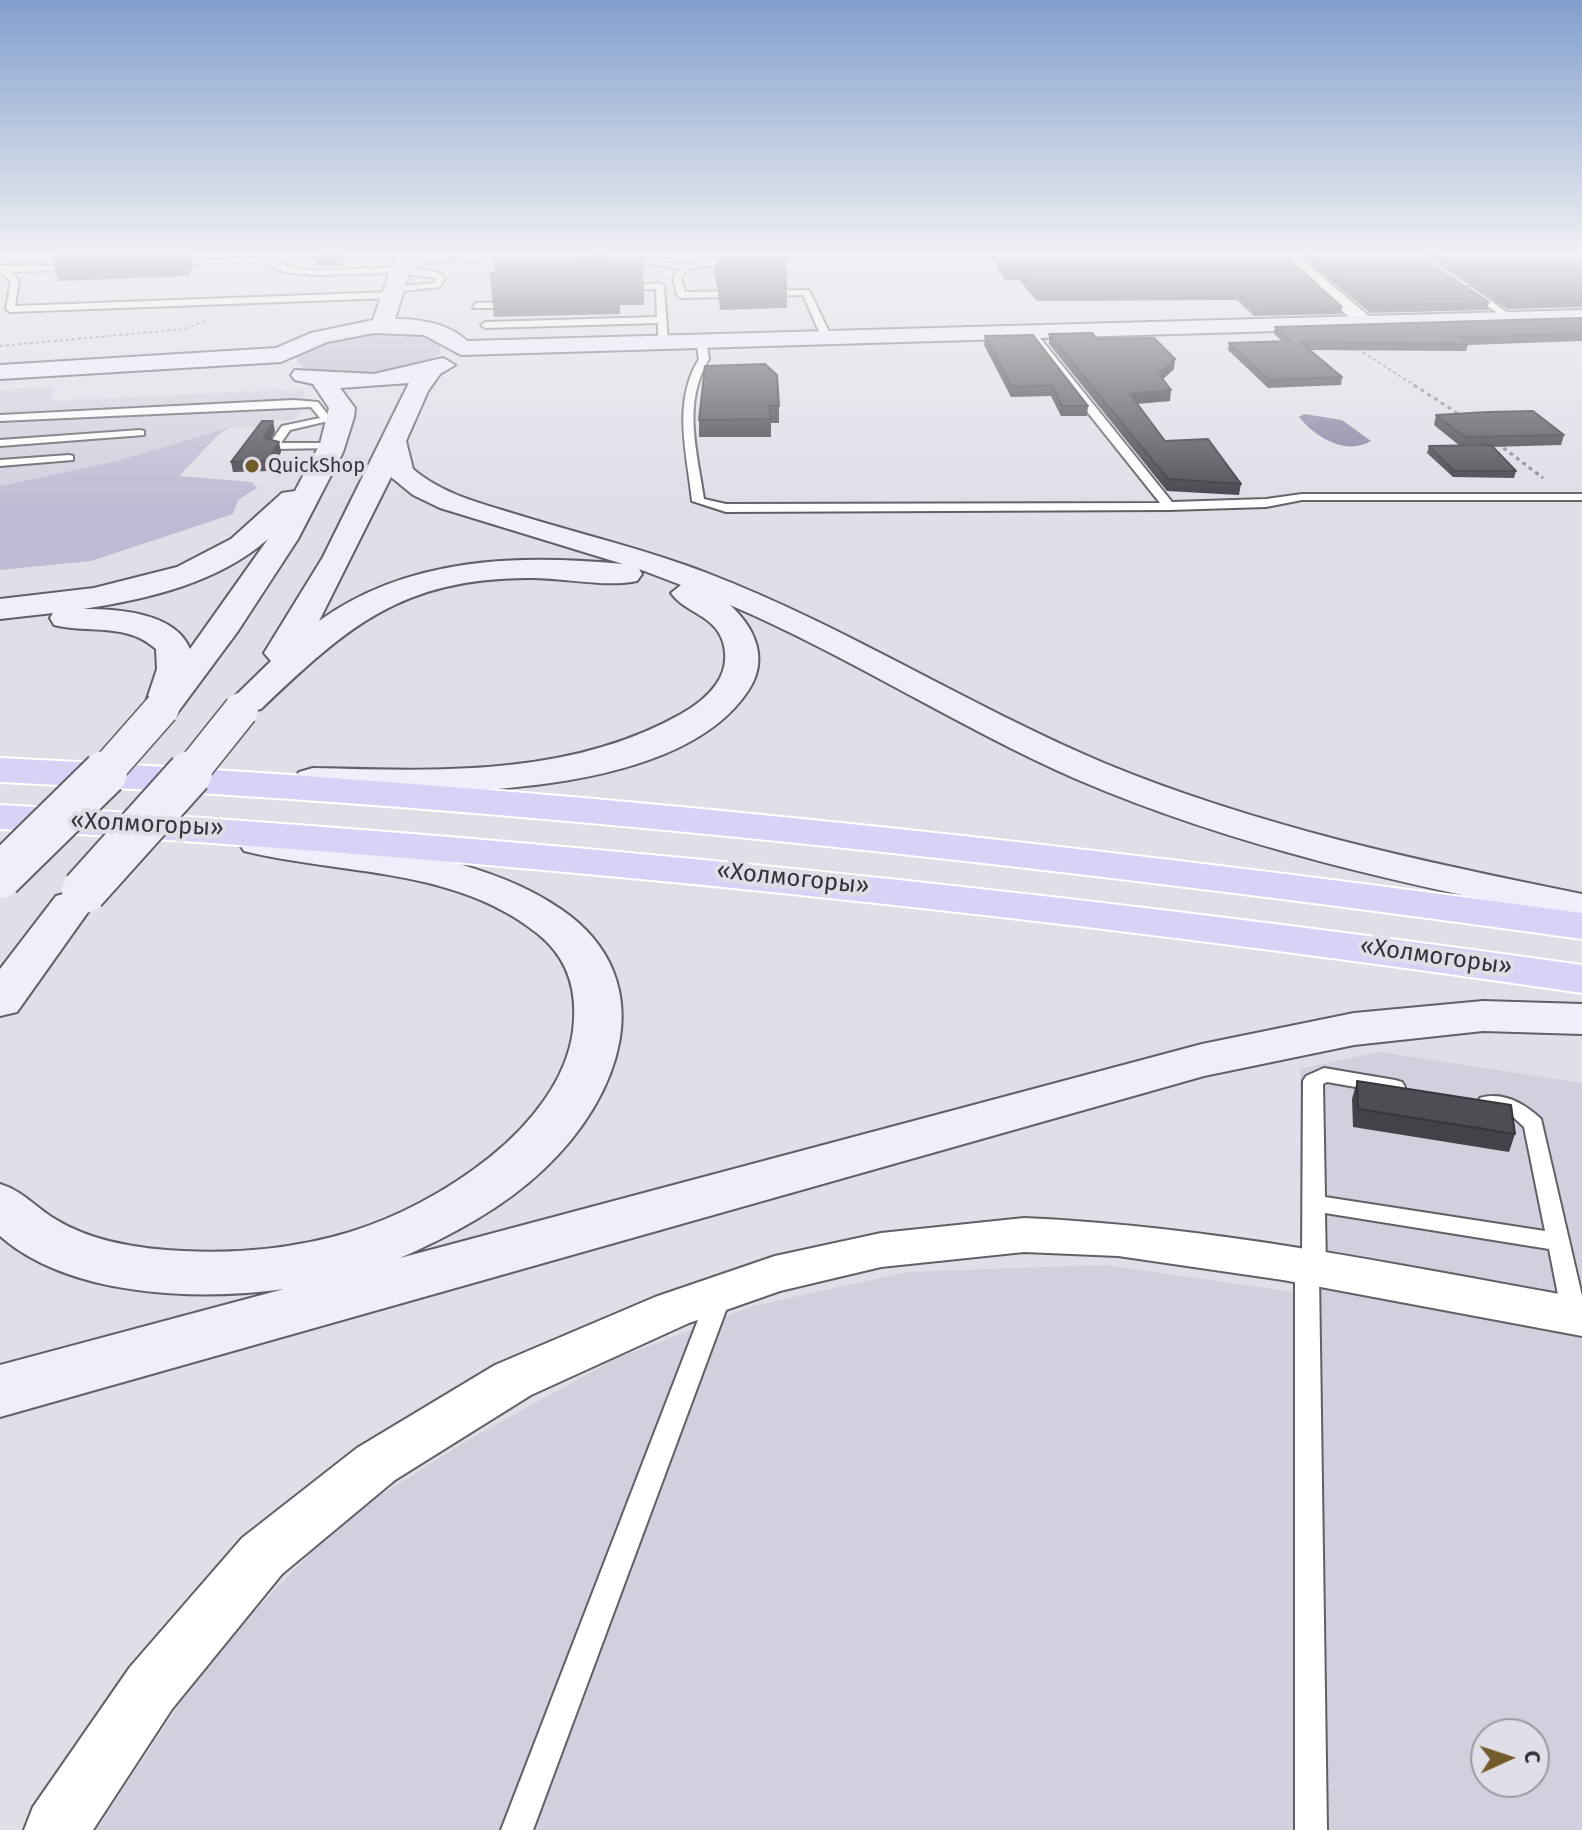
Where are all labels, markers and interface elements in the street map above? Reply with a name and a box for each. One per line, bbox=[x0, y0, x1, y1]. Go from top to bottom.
place label: QuickShop bbox=[268, 454, 365, 478]
marker: QuickShop bbox=[243, 457, 261, 475]
street label: «Холмогоры» bbox=[70, 807, 224, 843]
street label: «Холмогоры» bbox=[715, 857, 871, 901]
street label: «Холмогоры» bbox=[1358, 932, 1514, 982]
north arrow bbox=[1470, 1718, 1550, 1798]
text: С bbox=[1519, 1750, 1546, 1764]

